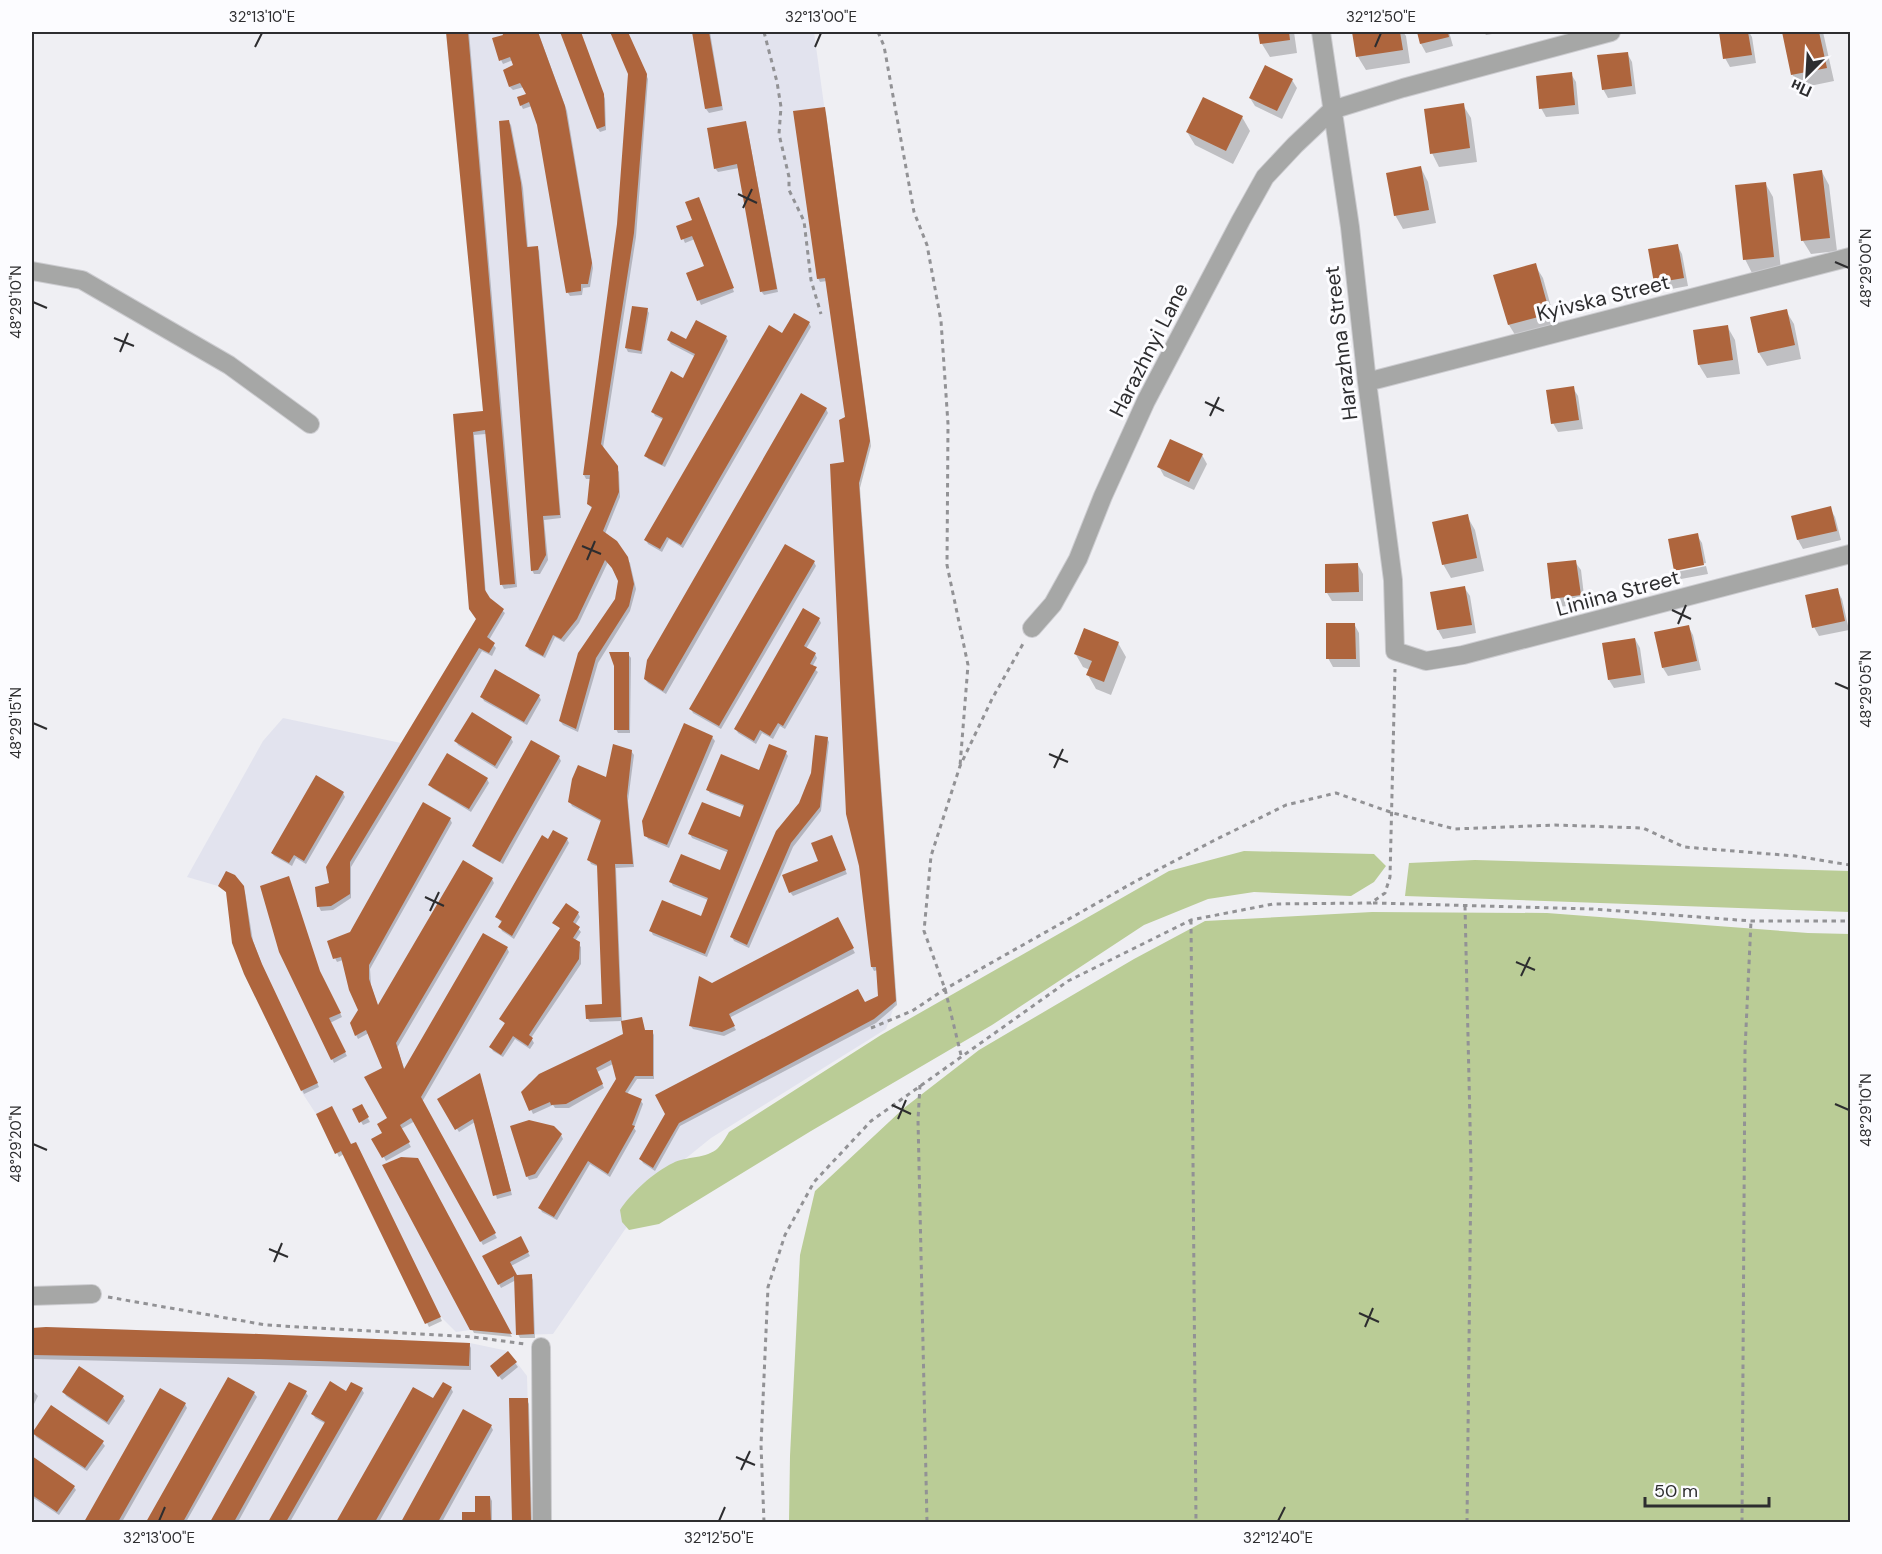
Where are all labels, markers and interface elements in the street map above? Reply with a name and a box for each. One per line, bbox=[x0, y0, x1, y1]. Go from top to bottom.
text: 32°13'10"E bbox=[229, 7, 295, 27]
text: 32°13'00"E bbox=[785, 7, 857, 27]
text: 32°12'50"E bbox=[1346, 7, 1416, 27]
north arrow bbox=[1777, 45, 1837, 105]
text: Пн bbox=[1787, 74, 1815, 102]
text: 48°29'00"N bbox=[1856, 229, 1876, 307]
street label: Harazhna Street bbox=[1318, 264, 1364, 422]
text: 48°29'10"N bbox=[6, 265, 26, 339]
street label: Kyivska Street bbox=[1534, 268, 1672, 328]
street label: Harazhnyi Lane bbox=[1103, 278, 1195, 422]
street label: Liniina Street bbox=[1553, 563, 1683, 623]
text: 48°29'05"N bbox=[1856, 650, 1876, 728]
text: 48°29'15"N bbox=[6, 687, 26, 759]
text: 48°29'10"N bbox=[1856, 1073, 1876, 1147]
text: 48°29'20"N bbox=[6, 1105, 26, 1183]
scale bar bbox=[1645, 1470, 1770, 1508]
text: 50 m bbox=[1654, 1479, 1698, 1503]
text: 32°13'00"E bbox=[123, 1528, 195, 1548]
text: 32°12'50"E bbox=[684, 1528, 754, 1548]
text: 32°12'40"E bbox=[1243, 1528, 1313, 1548]

